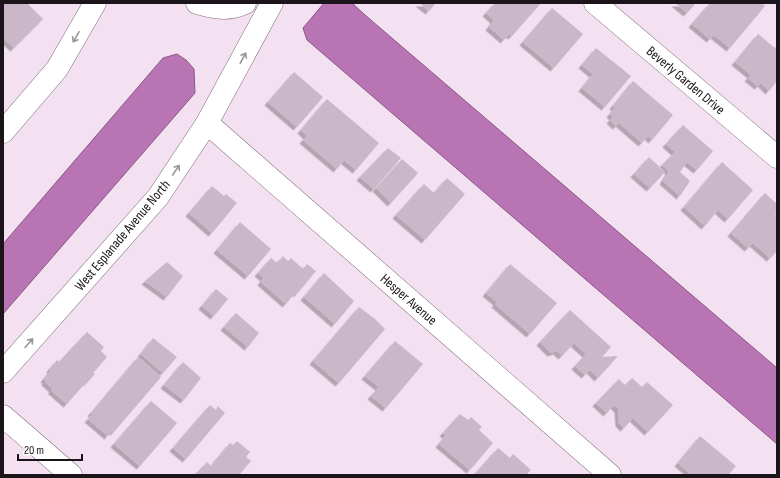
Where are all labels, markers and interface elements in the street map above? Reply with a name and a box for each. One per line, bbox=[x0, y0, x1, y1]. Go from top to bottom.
one-way arrow bbox=[71, 31, 79, 43]
street label: Beverly Garden Drive bbox=[643, 43, 728, 118]
one-way arrow bbox=[239, 52, 247, 64]
one-way arrow bbox=[172, 164, 181, 175]
street label: West Esplanade Avenue North bbox=[71, 176, 174, 294]
street label: Hesper Avenue bbox=[377, 270, 441, 329]
one-way arrow bbox=[24, 338, 33, 348]
scale bar bbox=[18, 436, 82, 462]
text: 20 m bbox=[24, 443, 44, 458]

